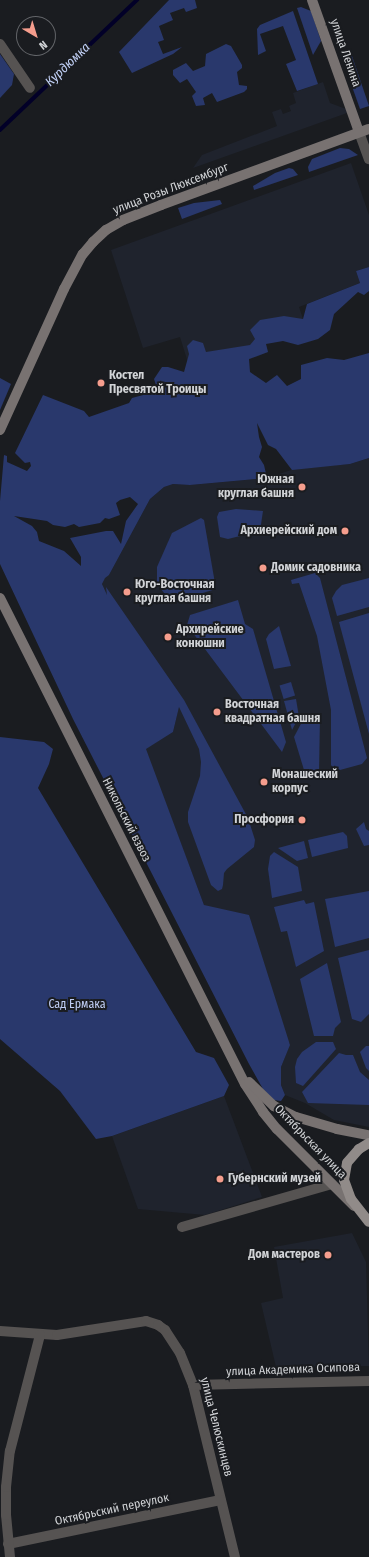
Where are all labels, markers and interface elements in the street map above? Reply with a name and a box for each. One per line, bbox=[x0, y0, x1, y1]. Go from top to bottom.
north arrow bbox=[16, 16, 56, 56]
street label: улица Ленина bbox=[327, 17, 363, 89]
text: N bbox=[36, 38, 50, 52]
water label: Курдюмка bbox=[42, 40, 94, 90]
street label: улица Розы Люксембург bbox=[111, 160, 231, 218]
place label: Костел Пресвятой Троицы bbox=[109, 369, 206, 397]
marker: Костел Пресвятой Троицы bbox=[96, 378, 106, 388]
place label: Южная круглая башня bbox=[218, 473, 294, 501]
marker: Южная круглая башня bbox=[297, 482, 307, 492]
place label: Архиерейский дом bbox=[241, 524, 337, 538]
marker: Архиерейский дом bbox=[340, 526, 350, 536]
place label: Домик садовника bbox=[271, 561, 361, 575]
marker: Домик садовника bbox=[258, 563, 268, 573]
place label: Юго-Восточная круглая башня bbox=[135, 578, 215, 606]
marker: Юго-Восточная круглая башня bbox=[122, 587, 132, 597]
place label: Архирейские конюшни bbox=[176, 623, 244, 651]
marker: Архирейские конюшни bbox=[163, 632, 173, 642]
place label: Восточная квадратная башня bbox=[225, 698, 320, 726]
marker: Восточная квадратная башня bbox=[212, 707, 222, 717]
place label: Монашеский корпус bbox=[272, 768, 338, 796]
street label: Никольский взвоз bbox=[99, 776, 153, 864]
marker: Монашеский корпус bbox=[259, 777, 269, 787]
place label: Просфория bbox=[234, 813, 294, 827]
marker: Просфория bbox=[297, 815, 307, 825]
park label: Сад Ермака bbox=[48, 998, 106, 1012]
street label: Октябрьская улица bbox=[271, 1102, 349, 1182]
place label: Губернский музей bbox=[228, 1172, 321, 1186]
marker: Губернский музей bbox=[215, 1174, 225, 1184]
place label: Дом мастеров bbox=[248, 1248, 320, 1262]
marker: Дом мастеров bbox=[323, 1250, 333, 1260]
street label: улица Академика Осипова bbox=[226, 1360, 360, 1380]
street label: улица Челюскинцев bbox=[197, 1376, 235, 1478]
street label: Октябрьский переулок bbox=[54, 1491, 170, 1529]

